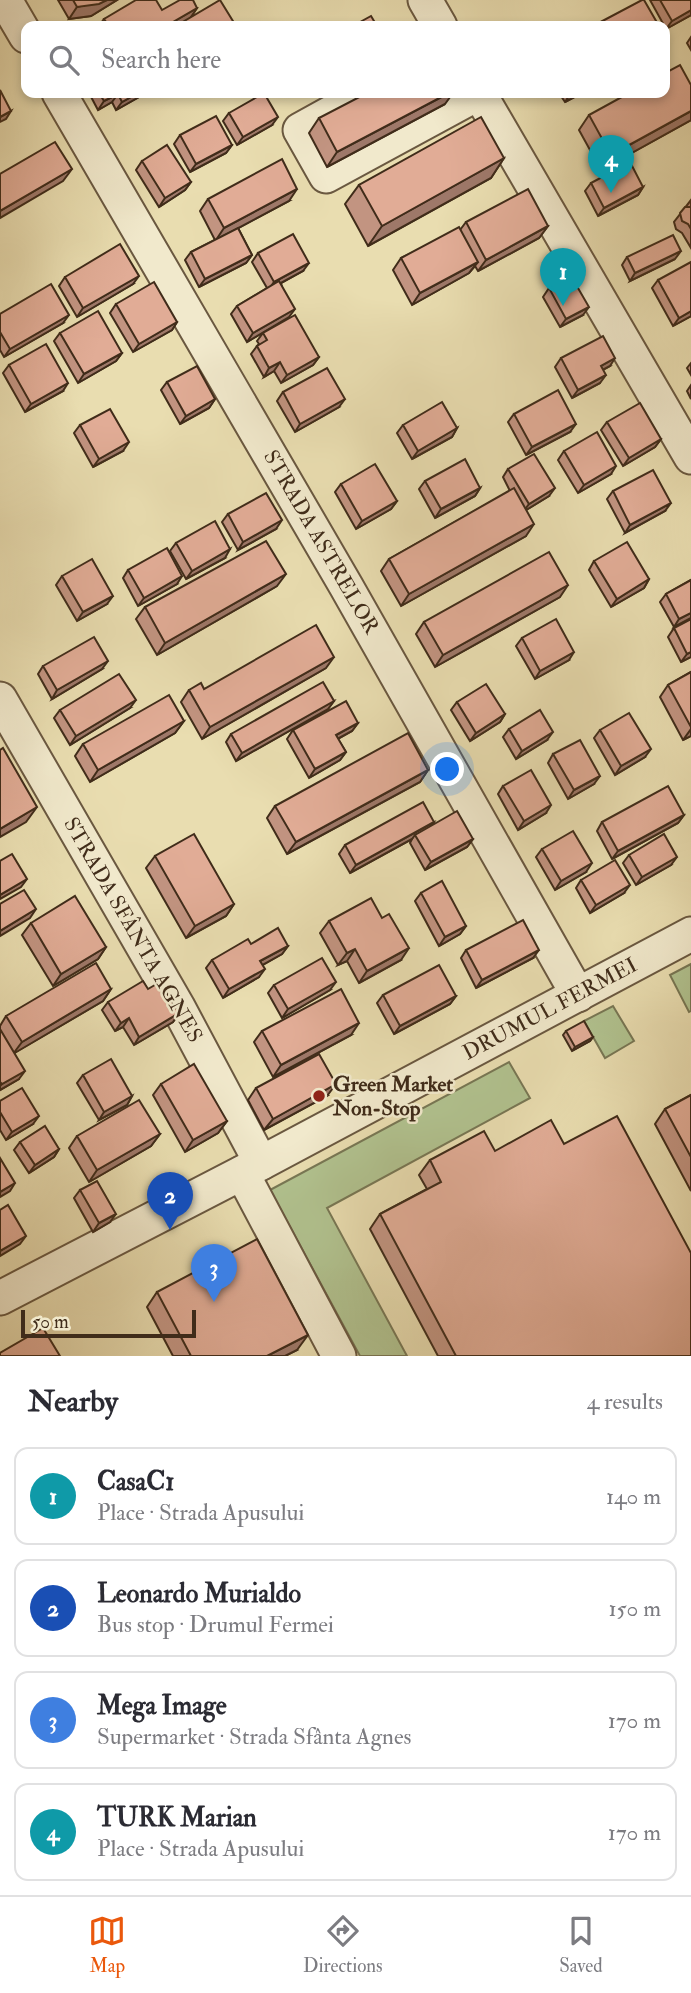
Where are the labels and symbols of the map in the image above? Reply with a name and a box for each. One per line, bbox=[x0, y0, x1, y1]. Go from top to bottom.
pin: 4 bbox=[588, 135, 634, 193]
pin: 1 bbox=[540, 248, 586, 306]
street label: STRADA ASTRELOR bbox=[257, 445, 385, 640]
your location bbox=[430, 752, 464, 786]
street label: STRADA SFÂNTA AGNES bbox=[57, 813, 209, 1047]
street label: DRUMUL FERMEI bbox=[458, 952, 642, 1066]
place label: Green Market Non-Stop bbox=[332, 1071, 453, 1122]
marker: Green Market Non-Stop bbox=[311, 1088, 327, 1104]
pin: 2 bbox=[147, 1172, 193, 1230]
pin: 3 bbox=[191, 1244, 237, 1302]
scale bar bbox=[21, 1307, 196, 1339]

